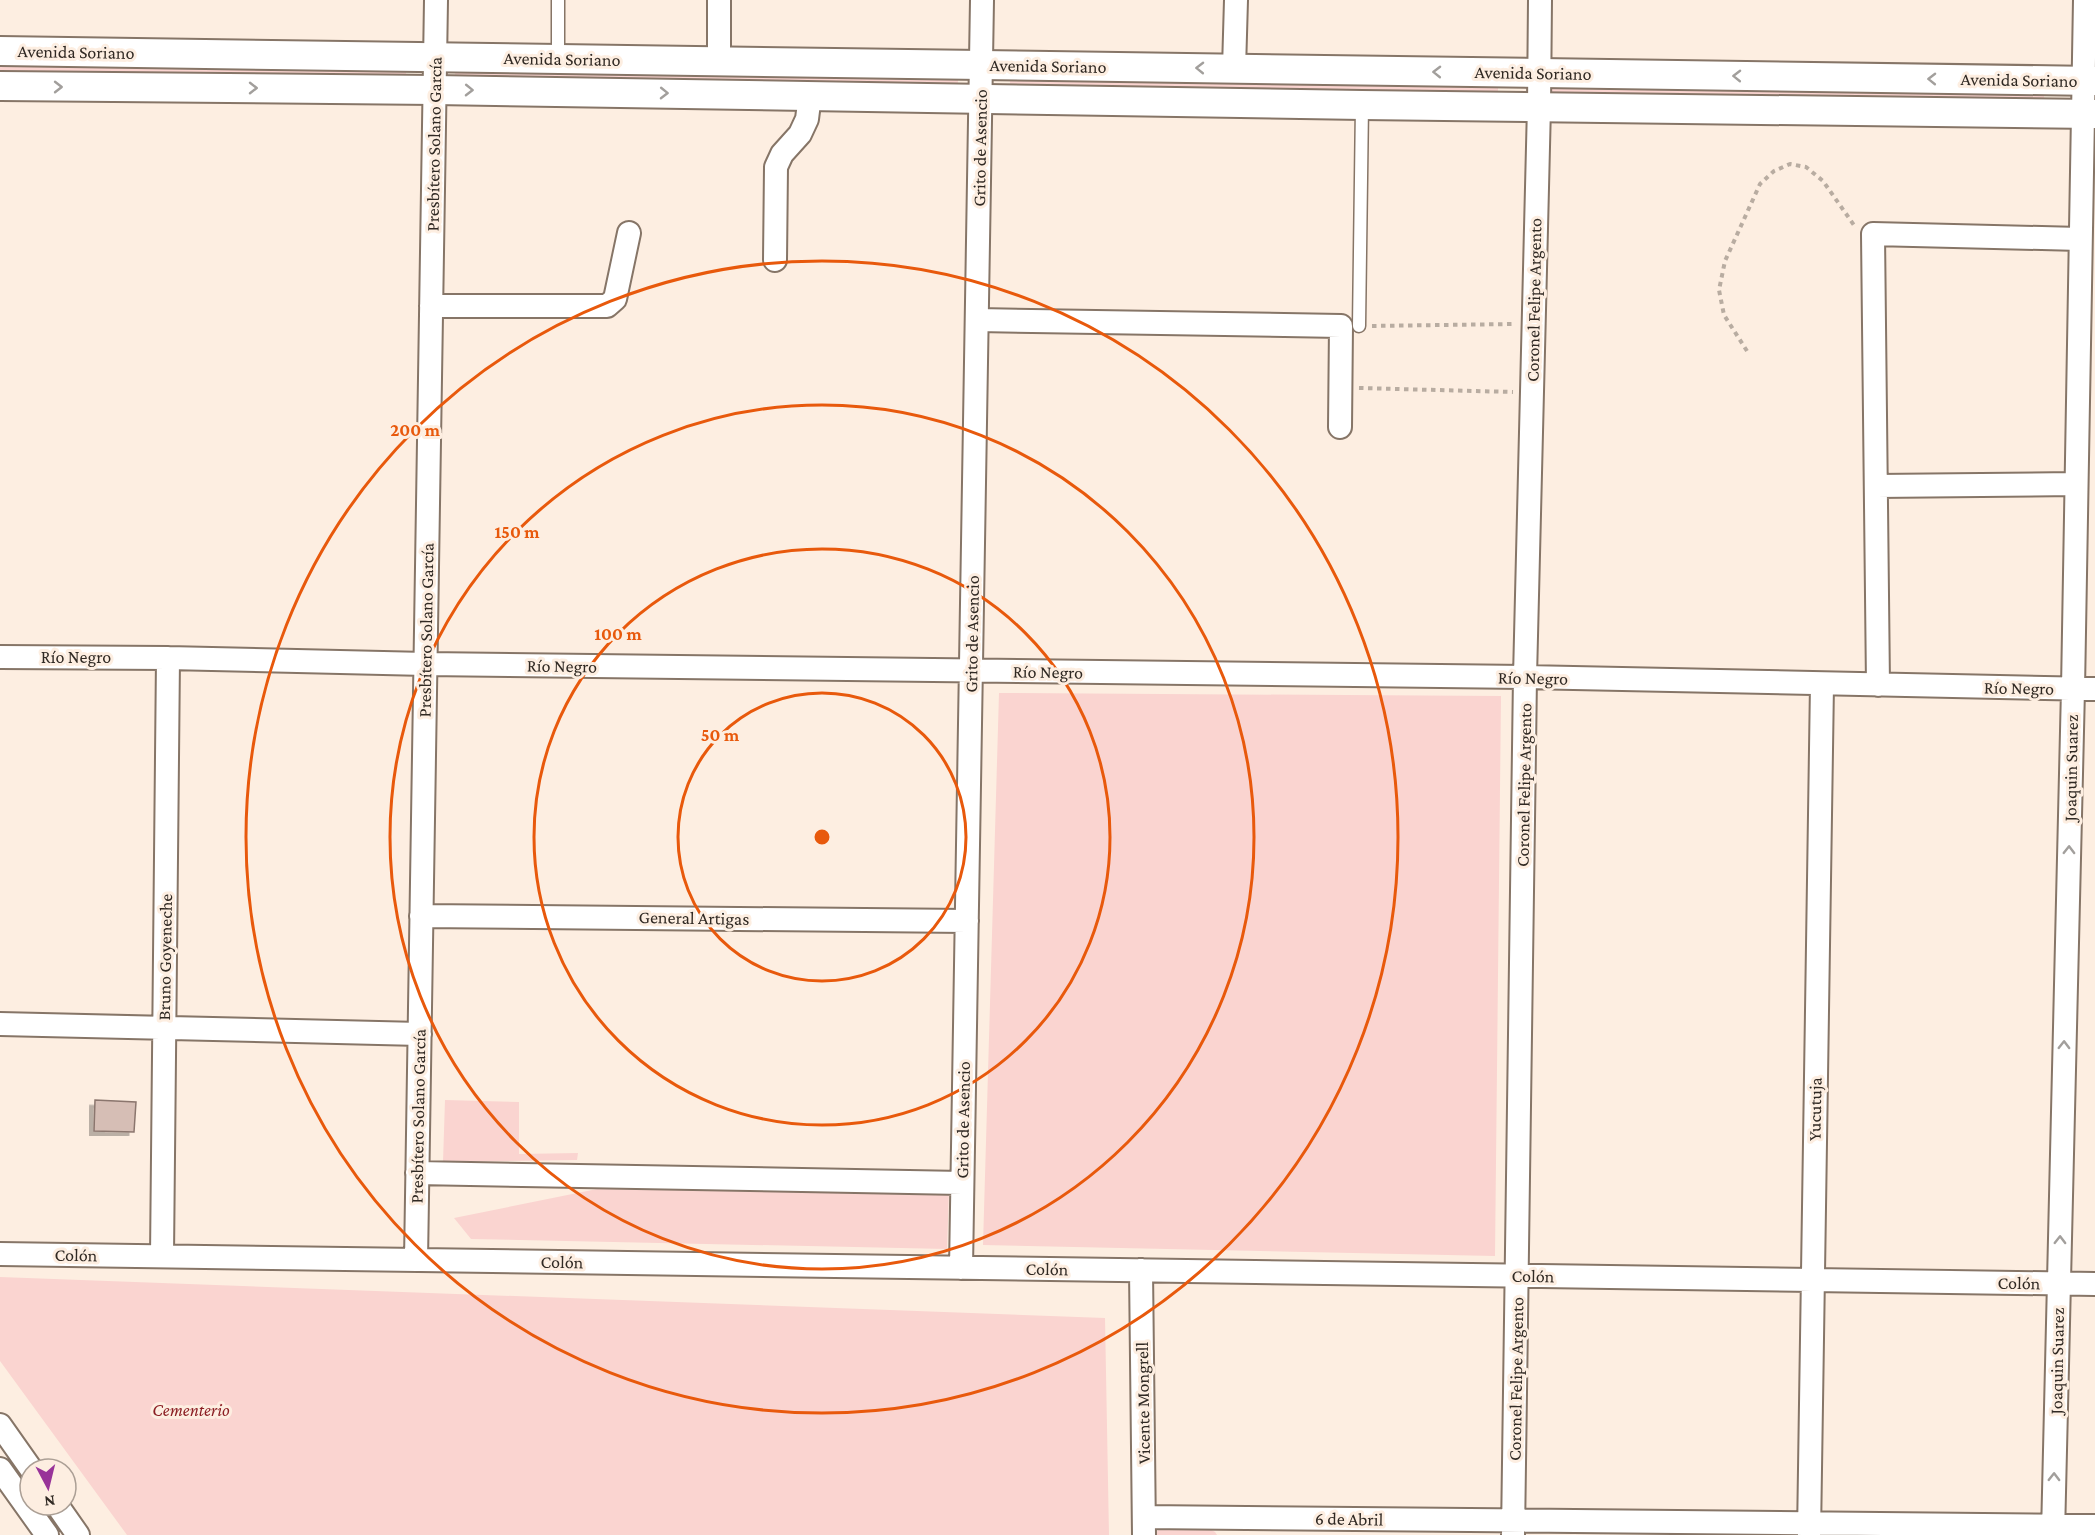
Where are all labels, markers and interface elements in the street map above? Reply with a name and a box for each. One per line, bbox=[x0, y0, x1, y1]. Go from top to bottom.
street label: Avenida Soriano bbox=[17, 41, 135, 63]
street label: Avenida Soriano bbox=[503, 48, 621, 70]
street label: Avenida Soriano bbox=[989, 55, 1107, 77]
street label: Presbítero Solano García bbox=[422, 57, 446, 231]
one-way arrow bbox=[1195, 62, 1204, 74]
street label: Avenida Soriano bbox=[1474, 62, 1592, 84]
one-way arrow bbox=[1432, 66, 1441, 78]
street label: Avenida Soriano bbox=[1960, 69, 2078, 91]
one-way arrow bbox=[1732, 70, 1741, 82]
one-way arrow bbox=[1927, 73, 1936, 85]
one-way arrow bbox=[54, 81, 63, 93]
one-way arrow bbox=[249, 82, 258, 94]
one-way arrow bbox=[465, 84, 474, 96]
one-way arrow bbox=[660, 87, 669, 99]
street label: Grito de Asencio bbox=[969, 89, 991, 207]
street label: Coronel Felipe Argento bbox=[1523, 218, 1545, 382]
text: 200 m bbox=[390, 420, 441, 440]
text: 150 m bbox=[494, 522, 540, 542]
street label: Presbítero Solano García bbox=[414, 543, 438, 717]
street label: Grito de Asencio bbox=[961, 575, 983, 693]
text: 100 m bbox=[594, 624, 642, 644]
street label: Río Negro bbox=[41, 647, 111, 667]
street label: Río Negro bbox=[527, 655, 597, 677]
street label: Río Negro bbox=[1013, 661, 1083, 683]
street label: Río Negro bbox=[1498, 667, 1568, 689]
street label: Río Negro bbox=[1984, 677, 2054, 699]
street label: Coronel Felipe Argento bbox=[1513, 703, 1535, 867]
street label: Joaquin Suarez bbox=[2060, 714, 2082, 824]
text: 50 m bbox=[701, 725, 740, 745]
centre of rings bbox=[812, 827, 832, 847]
one-way arrow bbox=[2063, 845, 2076, 854]
street label: Bruno Goyeneche bbox=[154, 893, 176, 1020]
street label: General Artigas bbox=[638, 907, 750, 929]
street label: Presbítero Solano García bbox=[406, 1029, 430, 1203]
one-way arrow bbox=[2058, 1040, 2071, 1049]
street label: Grito de Asencio bbox=[952, 1061, 974, 1179]
street label: Yucutuja bbox=[1804, 1077, 1827, 1141]
one-way arrow bbox=[2053, 1235, 2066, 1244]
street label: Colón bbox=[54, 1245, 98, 1265]
street label: Colón bbox=[540, 1252, 584, 1272]
street label: Colón bbox=[1025, 1259, 1069, 1279]
street label: Colón bbox=[1511, 1266, 1555, 1286]
street label: Colón bbox=[1997, 1273, 2041, 1293]
street label: Coronel Felipe Argento bbox=[1505, 1297, 1527, 1461]
street label: Joaquin Suarez bbox=[2046, 1307, 2068, 1417]
street label: Vicente Mongrell bbox=[1132, 1341, 1154, 1464]
park label: Cementerio bbox=[152, 1400, 230, 1420]
north arrow bbox=[18, 1457, 78, 1517]
one-way arrow bbox=[2048, 1472, 2060, 1481]
text: N bbox=[43, 1492, 56, 1511]
street label: 6 de Abril bbox=[1315, 1508, 1384, 1530]

